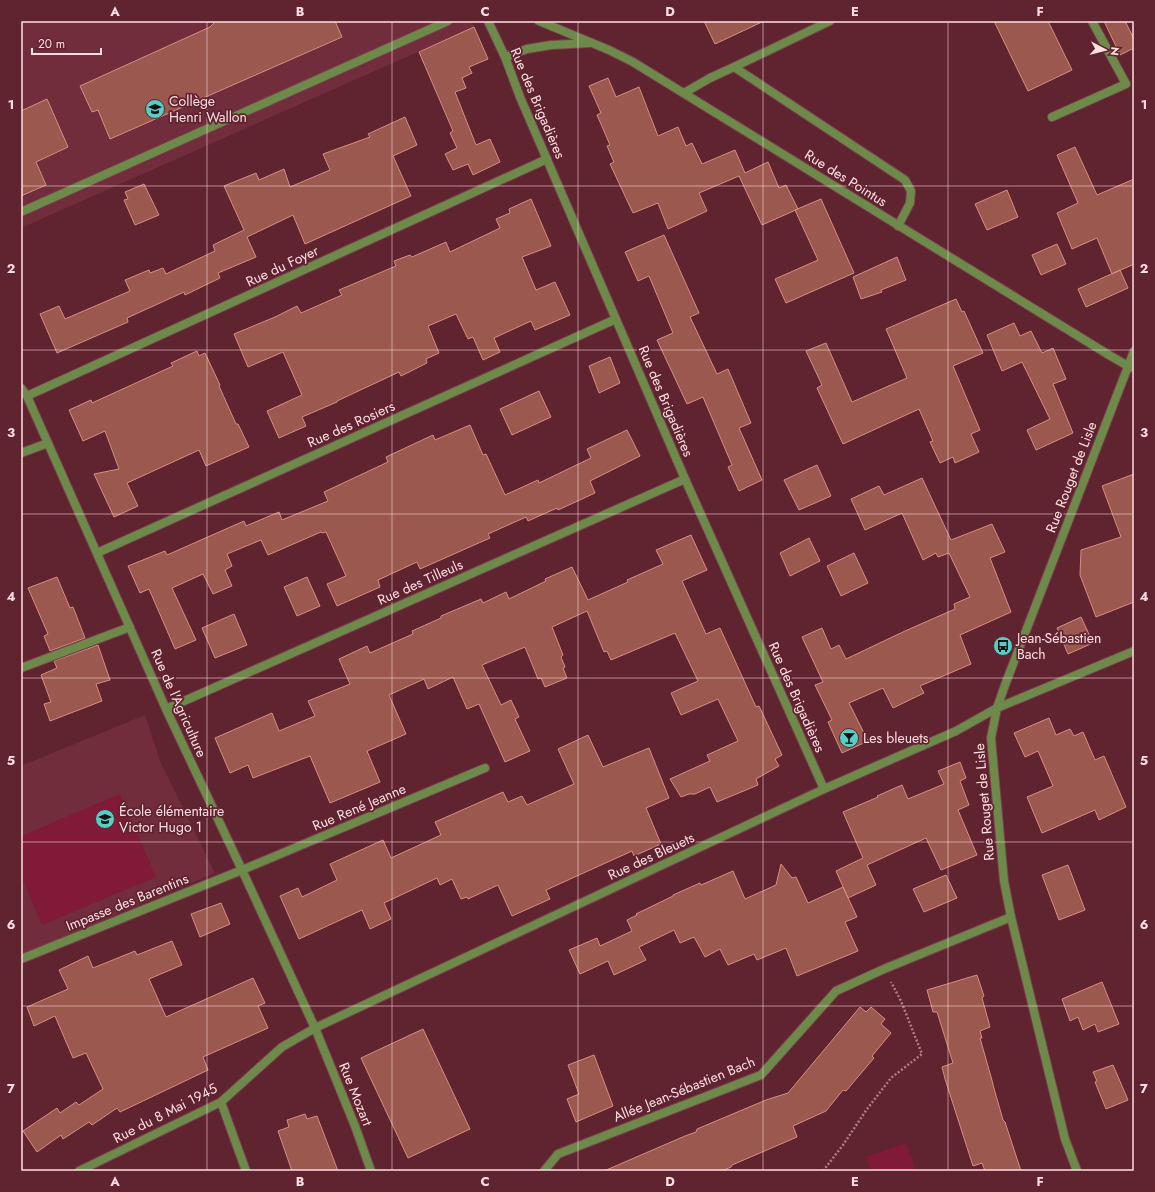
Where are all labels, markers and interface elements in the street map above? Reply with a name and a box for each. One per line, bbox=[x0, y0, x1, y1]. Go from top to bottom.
text: A bbox=[109, 2, 120, 21]
text: B bbox=[296, 2, 305, 21]
text: C bbox=[480, 2, 490, 21]
text: D bbox=[665, 2, 675, 21]
text: E bbox=[851, 2, 859, 21]
text: F bbox=[1036, 2, 1044, 21]
scale bar bbox=[32, 30, 101, 56]
north arrow bbox=[1085, 30, 1125, 70]
text: 20 m bbox=[38, 35, 65, 53]
street label: Rue des Brigadières bbox=[506, 44, 571, 162]
text: N bbox=[1106, 46, 1123, 57]
place label: Collège Henri Wallon bbox=[169, 91, 247, 127]
text: 1 bbox=[8, 95, 14, 114]
text: 1 bbox=[1141, 95, 1147, 114]
school or university icon: Collège Henri Wallon bbox=[144, 98, 166, 120]
street label: Rue des Pointus bbox=[801, 145, 891, 212]
street label: Rue du Foyer bbox=[242, 240, 322, 292]
text: 2 bbox=[7, 259, 15, 278]
text: 2 bbox=[1140, 259, 1148, 278]
street label: Rue des Brigadières bbox=[634, 342, 699, 460]
street label: Rue des Rosiers bbox=[304, 396, 398, 452]
street label: Rue Rouget de Lisle bbox=[1041, 419, 1101, 535]
text: 3 bbox=[7, 423, 15, 442]
text: 3 bbox=[1140, 423, 1148, 442]
street label: Rue des Tilleuls bbox=[374, 554, 466, 610]
text: 4 bbox=[6, 587, 16, 606]
text: 4 bbox=[1139, 587, 1149, 606]
place label: Jean-Sébastien Bach bbox=[1015, 628, 1101, 664]
bus stop icon: Jean-Sébastien Bach bbox=[992, 635, 1014, 657]
street label: Rue des Brigadières bbox=[764, 639, 830, 756]
street label: Rue de l'Agriculture bbox=[146, 646, 212, 760]
bar icon: Les bleuets bbox=[838, 727, 860, 749]
place label: Les bleuets bbox=[863, 728, 929, 748]
street label: Rue Rouget de Lisle bbox=[969, 743, 999, 861]
text: 5 bbox=[7, 751, 15, 770]
text: 5 bbox=[1140, 751, 1148, 770]
street label: Rue René Jeanne bbox=[309, 778, 409, 836]
place label: École élémentaire Victor Hugo 1 bbox=[119, 801, 224, 837]
school or university icon: École élémentaire Victor Hugo 1 bbox=[94, 808, 116, 830]
street label: Rue des Bleuets bbox=[604, 827, 698, 885]
street label: Impasse des Barentins bbox=[63, 868, 192, 936]
text: 6 bbox=[7, 915, 16, 934]
text: 6 bbox=[1140, 915, 1149, 934]
street label: Allée Jean-Sébastien Bach bbox=[610, 1051, 758, 1127]
street label: Rue Mozart bbox=[334, 1059, 378, 1129]
street label: Rue du 8 Mai 1945 bbox=[110, 1078, 221, 1148]
text: 7 bbox=[7, 1079, 15, 1098]
text: 7 bbox=[1140, 1079, 1148, 1098]
text: A bbox=[109, 1172, 120, 1191]
text: B bbox=[296, 1172, 305, 1191]
text: C bbox=[480, 1172, 490, 1191]
text: D bbox=[665, 1172, 675, 1191]
text: E bbox=[851, 1172, 859, 1191]
text: F bbox=[1036, 1172, 1044, 1191]

